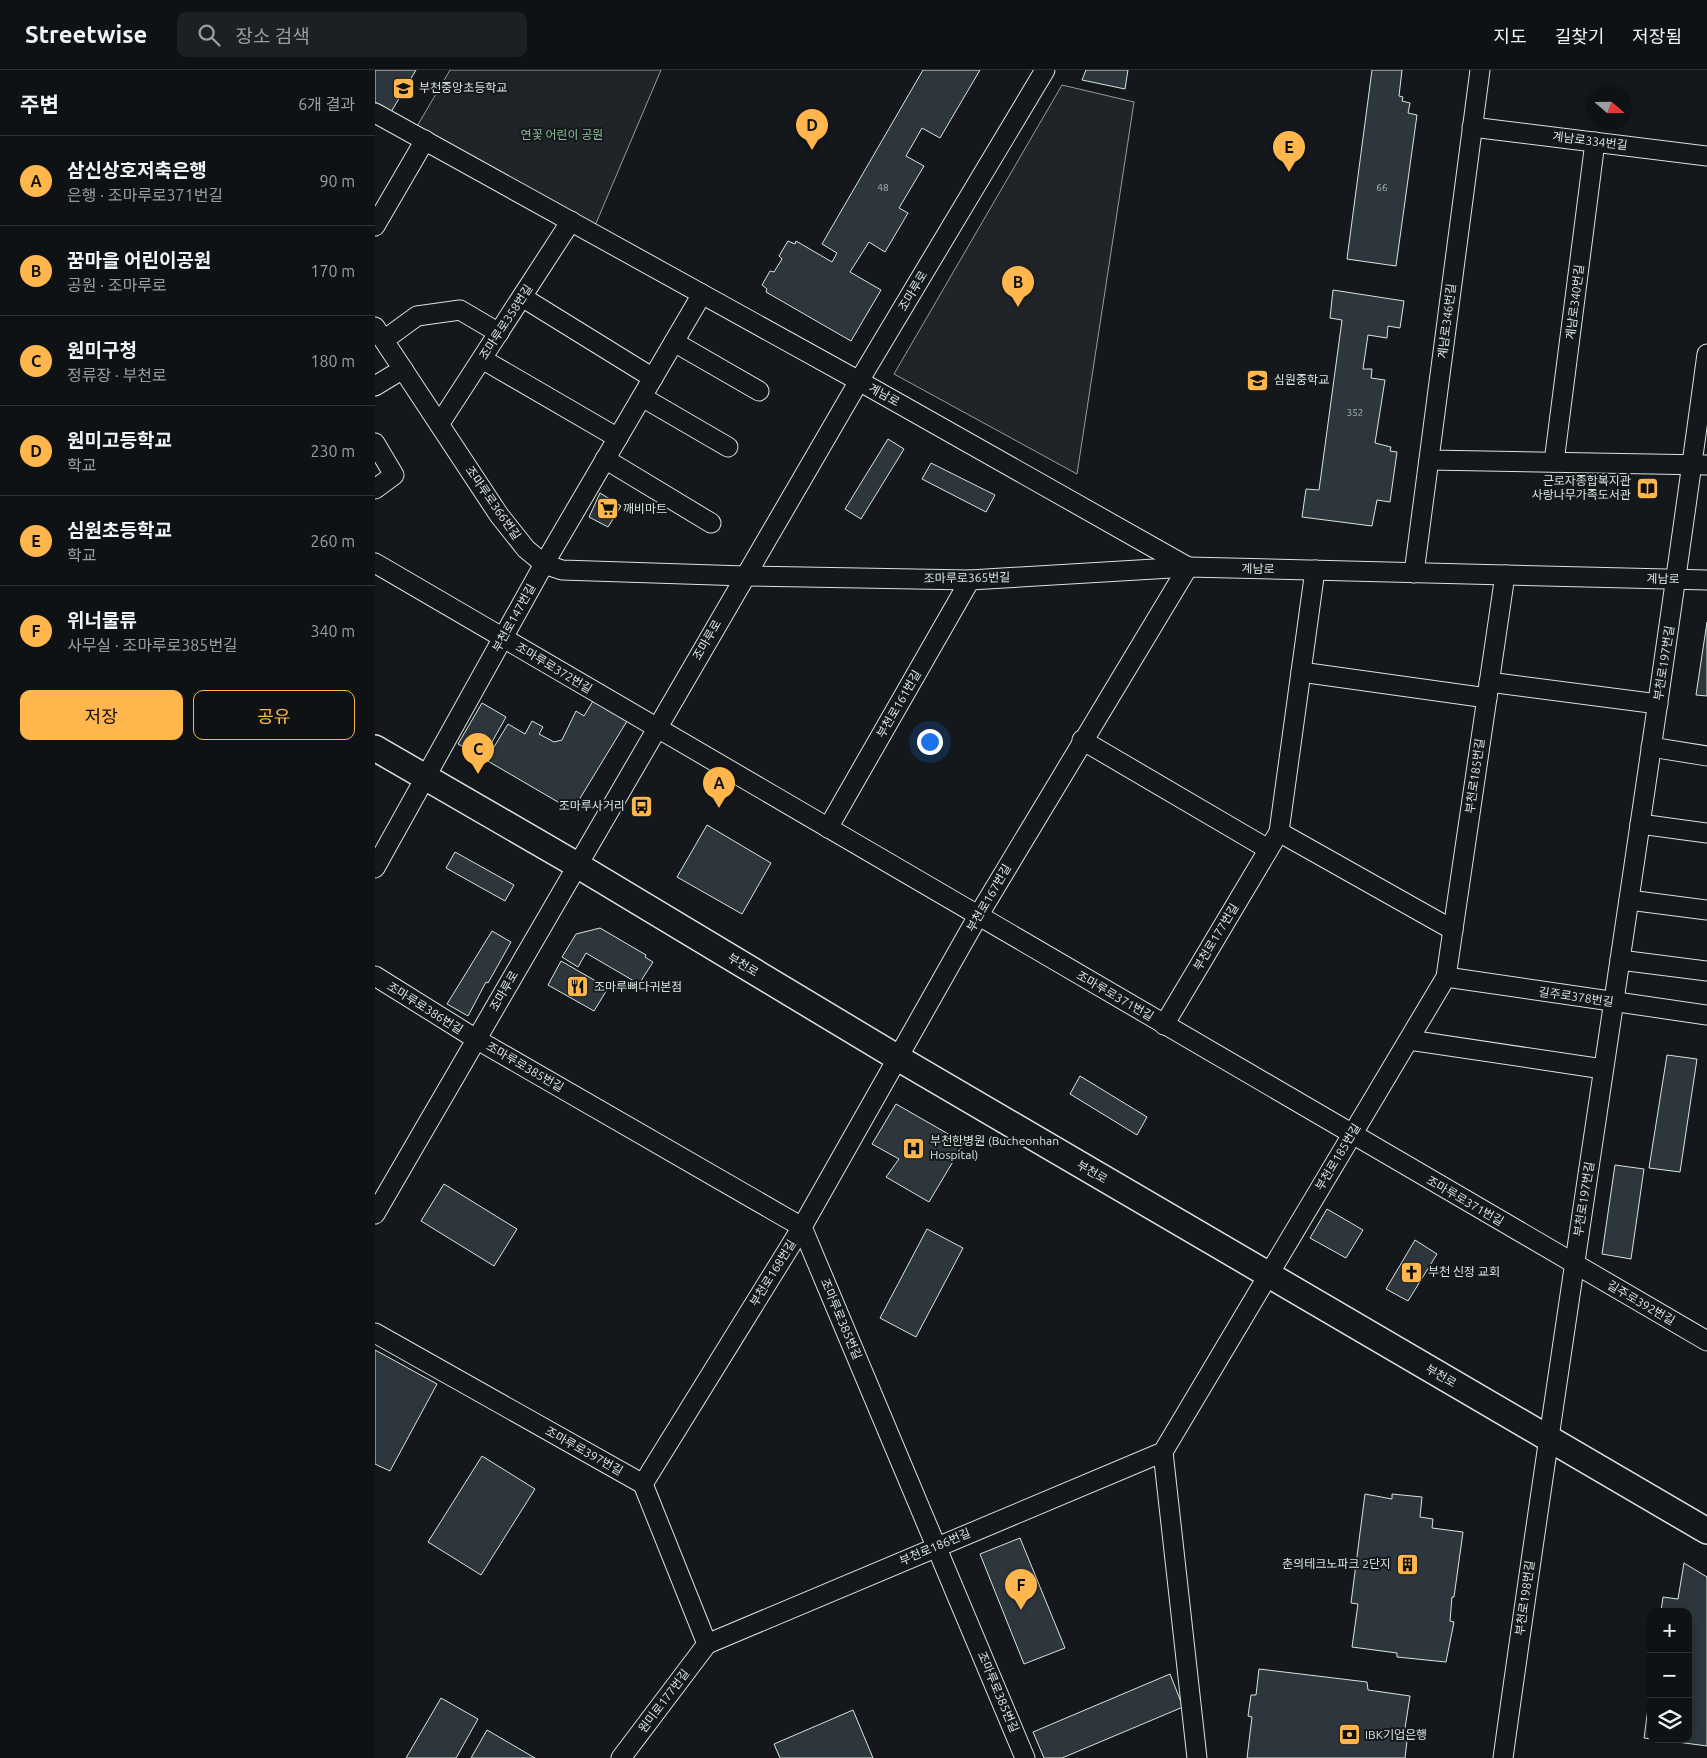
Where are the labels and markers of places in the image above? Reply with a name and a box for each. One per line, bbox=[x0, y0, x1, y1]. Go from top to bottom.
school or university icon: 부천중앙초등학교 bbox=[391, 76, 415, 100]
place label: 부천중앙초등학교 bbox=[419, 81, 507, 94]
pin: D bbox=[796, 109, 828, 150]
pin: E bbox=[1273, 131, 1305, 172]
pin: B bbox=[1002, 266, 1034, 307]
school or university icon: 심원중학교 bbox=[1246, 368, 1270, 392]
place label: 심원중학교 bbox=[1274, 373, 1329, 386]
place label: 근로자종합복지관 사랑나무가족도서관 bbox=[1532, 474, 1631, 501]
library icon: 근로자종합복지관 사랑나무가족도서관 bbox=[1635, 476, 1659, 500]
supermarket icon: 깨비마트 bbox=[595, 497, 619, 521]
place label: 깨비마트 bbox=[623, 502, 667, 515]
pin: C bbox=[462, 733, 494, 774]
pin: A bbox=[703, 767, 735, 808]
bus stop icon: 조마루사거리 bbox=[629, 794, 653, 818]
place label: 조마루사거리 bbox=[559, 799, 625, 812]
restaurant icon: 조마루뼈다귀본점 bbox=[566, 975, 590, 999]
place label: 조마루뼈다귀본점 bbox=[594, 980, 682, 993]
place label: 부천한병원 (Bucheonhan Hospital) bbox=[930, 1134, 1059, 1162]
hospital icon: 부천한병원 (Bucheonhan Hospital) bbox=[902, 1136, 926, 1160]
church icon: 부천 신정 교회 bbox=[1400, 1260, 1424, 1284]
place label: 부천 신정 교회 bbox=[1428, 1265, 1500, 1278]
building icon: 춘의테크노파크 2단지 bbox=[1395, 1552, 1419, 1576]
place label: 춘의테크노파크 2단지 bbox=[1282, 1557, 1391, 1570]
pin: F bbox=[1005, 1569, 1037, 1610]
bank icon: IBK기업은행 bbox=[1337, 1723, 1361, 1747]
place label: IBK기업은행 bbox=[1365, 1728, 1427, 1741]

